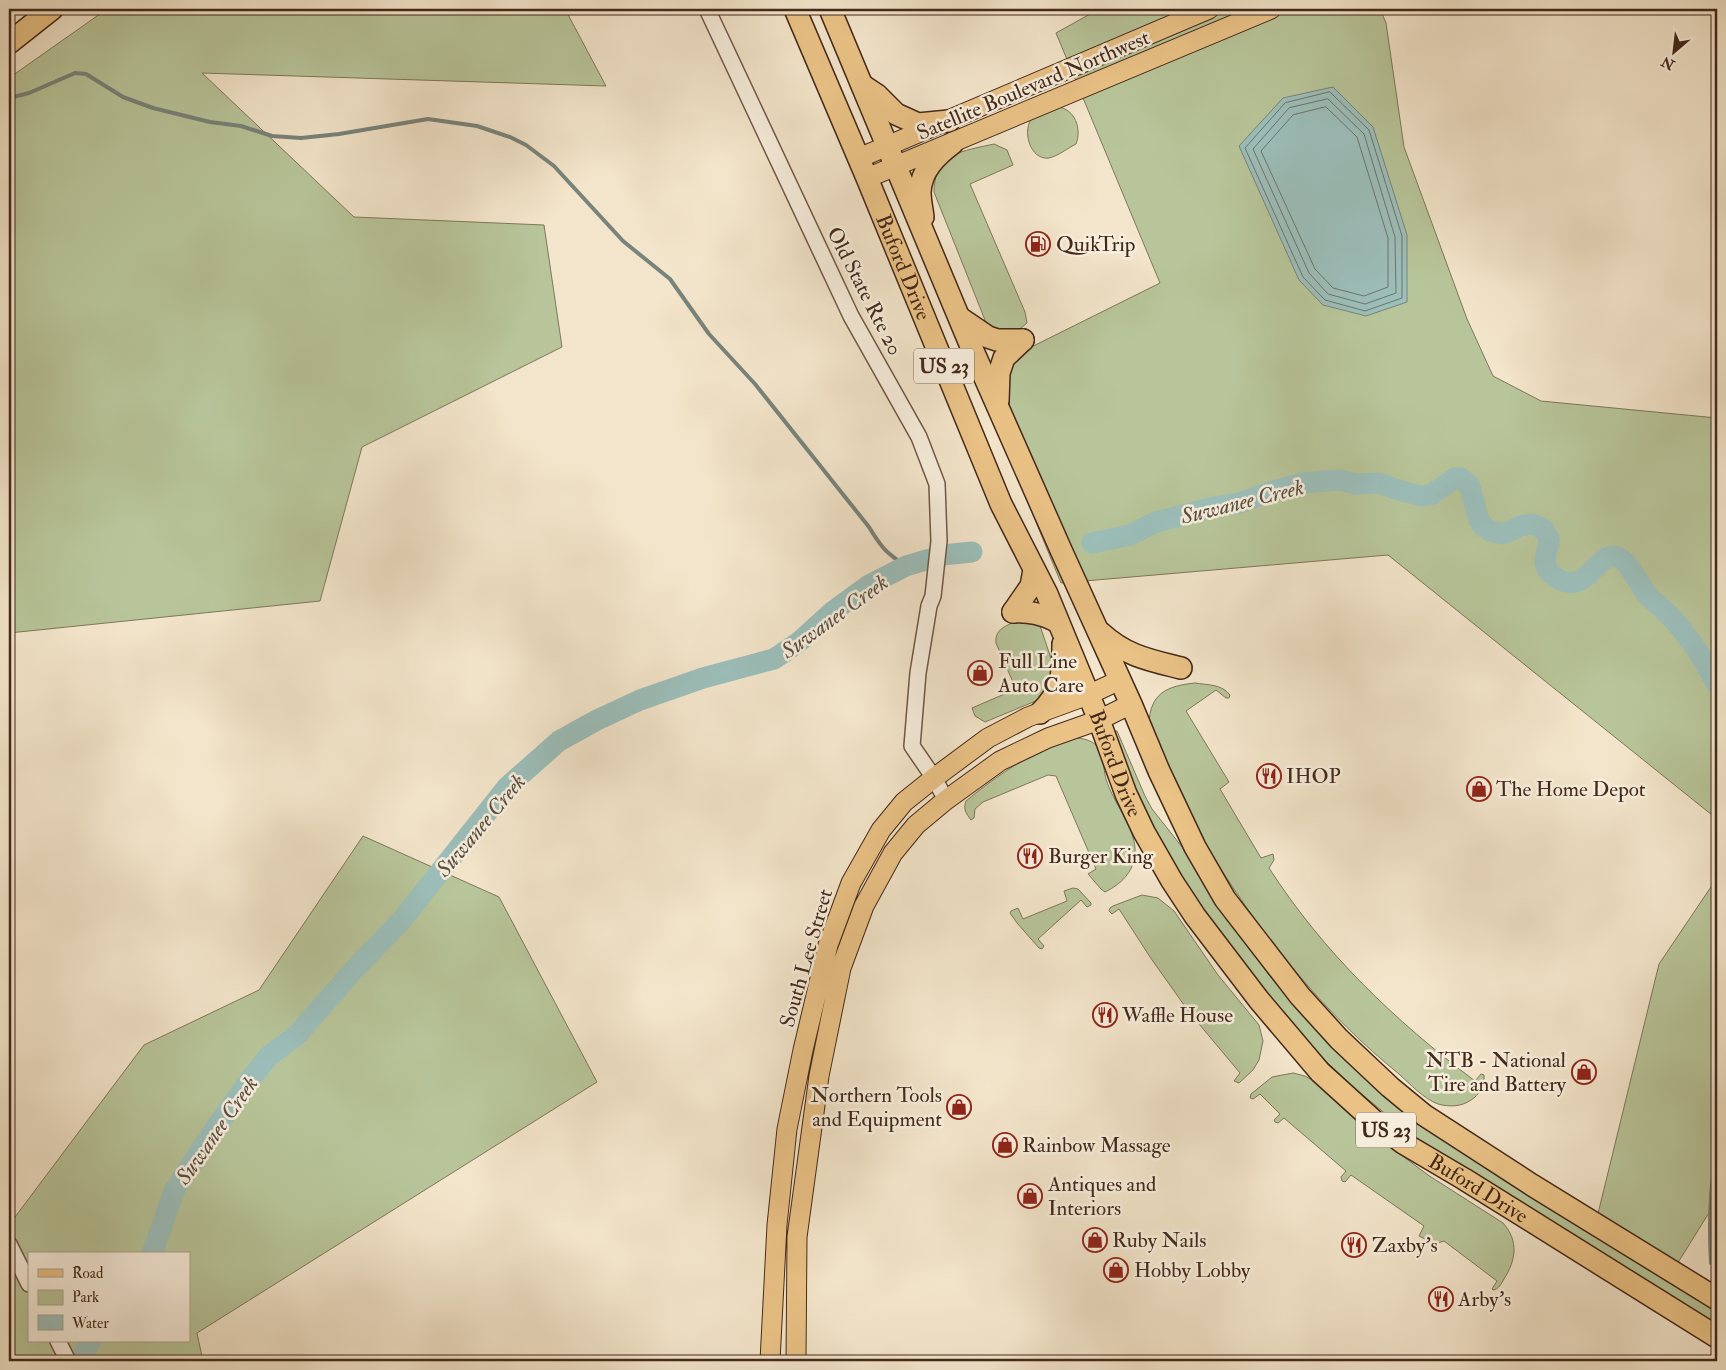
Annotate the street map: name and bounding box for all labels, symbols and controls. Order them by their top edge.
street label: Satellite Boulevard Northwest [913,24,1154,147]
north arrow [1648,28,1698,78]
text: N [1658,52,1679,74]
street label: Buford Drive [869,210,937,324]
street label: Old State Rte 20 [821,223,908,360]
fuel station icon: QuikTrip [1025,231,1051,257]
place label: QuikTrip [1056,231,1135,258]
road number: US 23 [914,348,974,384]
water label: Suwanee Creek [1177,473,1307,531]
water label: Suwanee Creek [775,569,894,666]
place label: Full Line Auto Care [997,648,1084,699]
shop icon: Full Line Auto Care [967,660,993,686]
street label: Buford Drive [1082,706,1148,822]
restaurant icon: IHOP [1256,763,1282,789]
place label: IHOP [1286,763,1341,790]
water label: Suwanee Creek [429,768,532,884]
shop icon: The Home Depot [1466,776,1492,802]
place label: The Home Depot [1496,776,1646,803]
restaurant icon: Burger King [1017,843,1043,869]
place label: Burger King [1048,843,1154,870]
street label: South Lee Street [774,886,839,1030]
restaurant icon: Waffle House [1092,1002,1118,1028]
place label: Waffle House [1121,1002,1233,1029]
place label: NTB - National Tire and Battery [1426,1047,1567,1098]
shop icon: NTB - National Tire and Battery [1571,1059,1597,1085]
water label: Suwanee Creek [169,1071,264,1191]
place label: Northern Tools and Equipment [811,1082,942,1133]
shop icon: Northern Tools and Equipment [946,1094,972,1120]
road number: US 23 [1356,1112,1416,1148]
shop icon: Rainbow Massage [992,1132,1018,1158]
place label: Rainbow Massage [1022,1132,1171,1159]
street label: Buford Drive [1423,1148,1533,1230]
place label: Antiques and Interiors [1047,1171,1157,1222]
shop icon: Antiques and Interiors [1017,1183,1043,1209]
shop icon: Ruby Nails [1082,1227,1108,1253]
place label: Ruby Nails [1112,1227,1207,1254]
restaurant icon: Zaxby's [1341,1232,1367,1258]
place label: Zaxby's [1372,1232,1438,1259]
legend [28,1252,190,1342]
shop icon: Hobby Lobby [1103,1257,1129,1283]
place label: Hobby Lobby [1134,1257,1251,1284]
text: Road [72,1264,104,1283]
restaurant icon: Arby's [1428,1286,1454,1312]
place label: Arby's [1457,1286,1511,1313]
text: Park [72,1288,99,1307]
text: Water [71,1314,109,1333]

